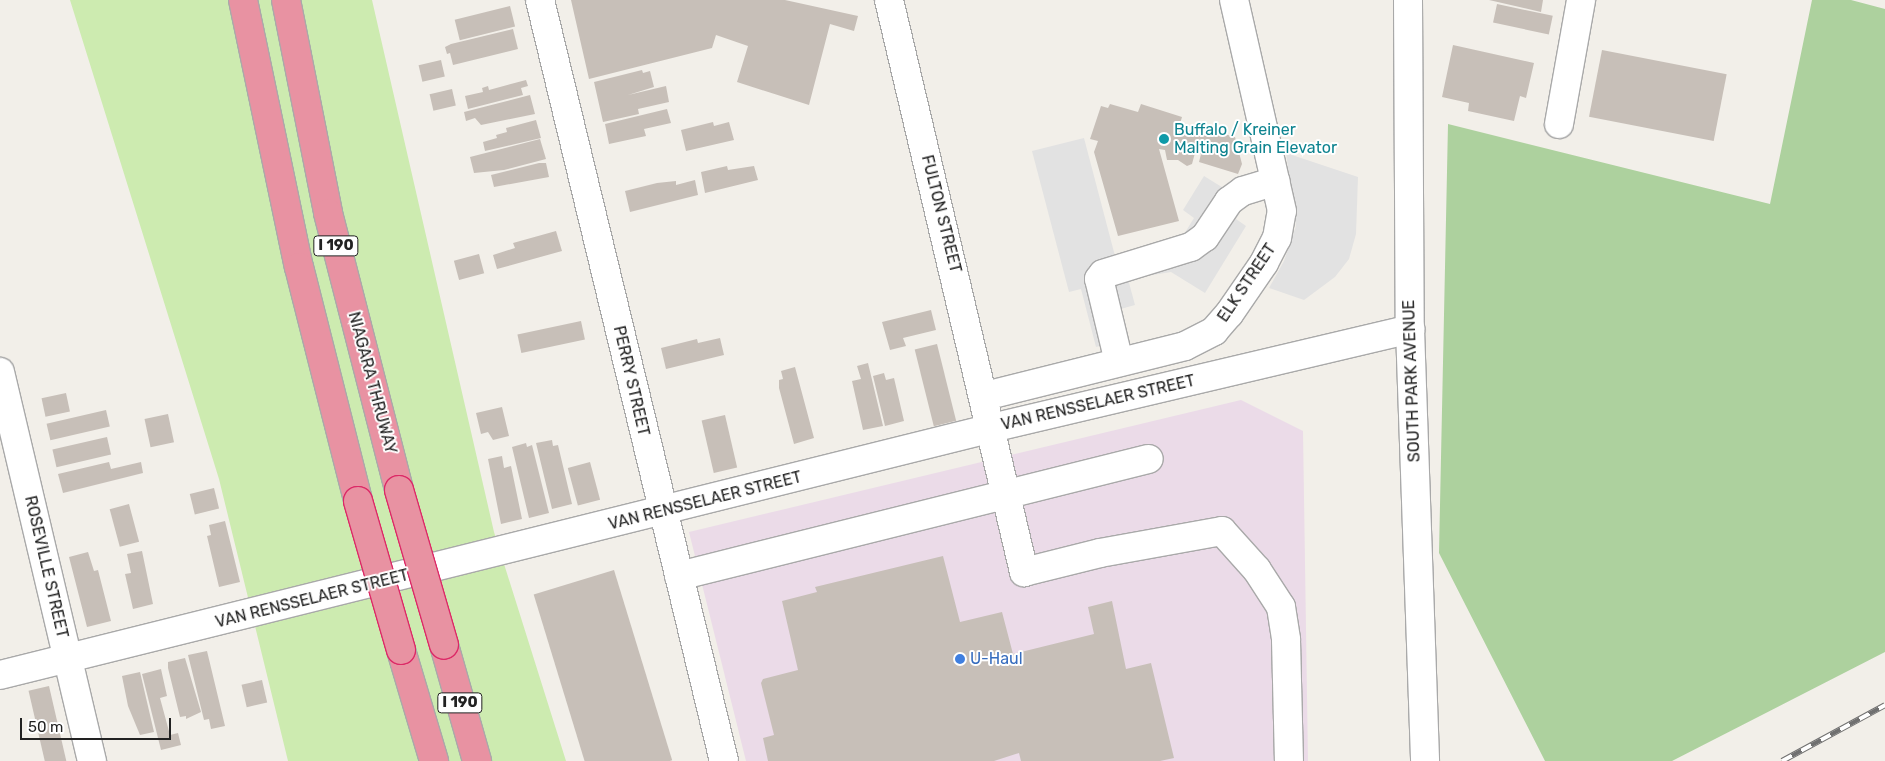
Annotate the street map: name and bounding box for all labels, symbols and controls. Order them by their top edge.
place label: Buffalo / Kreiner Malting Grain Elevator [1174,120,1337,158]
marker: Buffalo / Kreiner Malting Grain Elevator [1158,133,1170,145]
street label: FULTON STREET [917,153,965,275]
road number: I 190 [312,234,360,258]
street label: ELK STREET [1214,240,1280,326]
street label: SOUTH PARK AVENUE [1400,299,1424,463]
street label: NIAGARA THRUWAY [344,309,400,457]
street label: PERRY STREET [609,324,653,438]
street label: VAN RENSSELAER STREET [999,371,1197,435]
street label: VAN RENSSELAER STREET [606,468,804,534]
street label: ROSEVILLE STREET [20,494,72,640]
street label: VAN RENSSELAER STREET [213,566,411,632]
place label: U-Haul [970,649,1023,669]
marker: U-Haul [954,653,966,665]
road number: I 190 [436,690,484,716]
scale bar [22,708,174,740]
text: 50 m [28,718,63,736]

